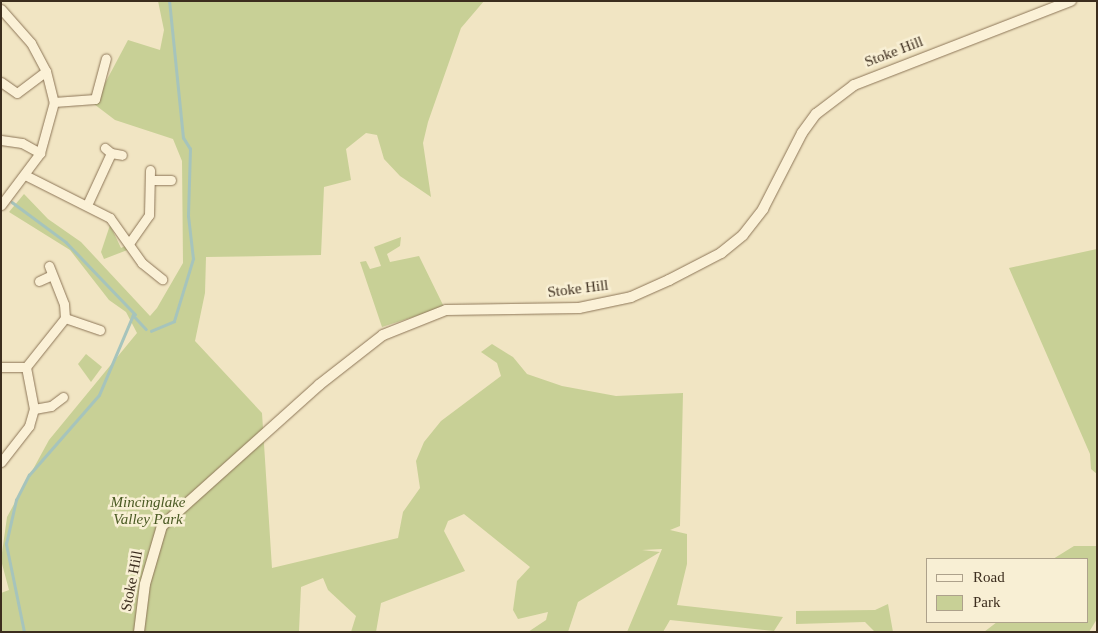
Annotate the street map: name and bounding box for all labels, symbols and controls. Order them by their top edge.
street label: Stoke Hill [862,33,926,71]
street label: Stoke Hill [547,276,609,302]
park label: Mincinglake Valley Park [111,493,185,528]
street label: Stoke Hill [117,549,147,613]
legend [926,558,1088,623]
text: Road [973,569,1005,585]
text: Park [973,594,1001,610]

